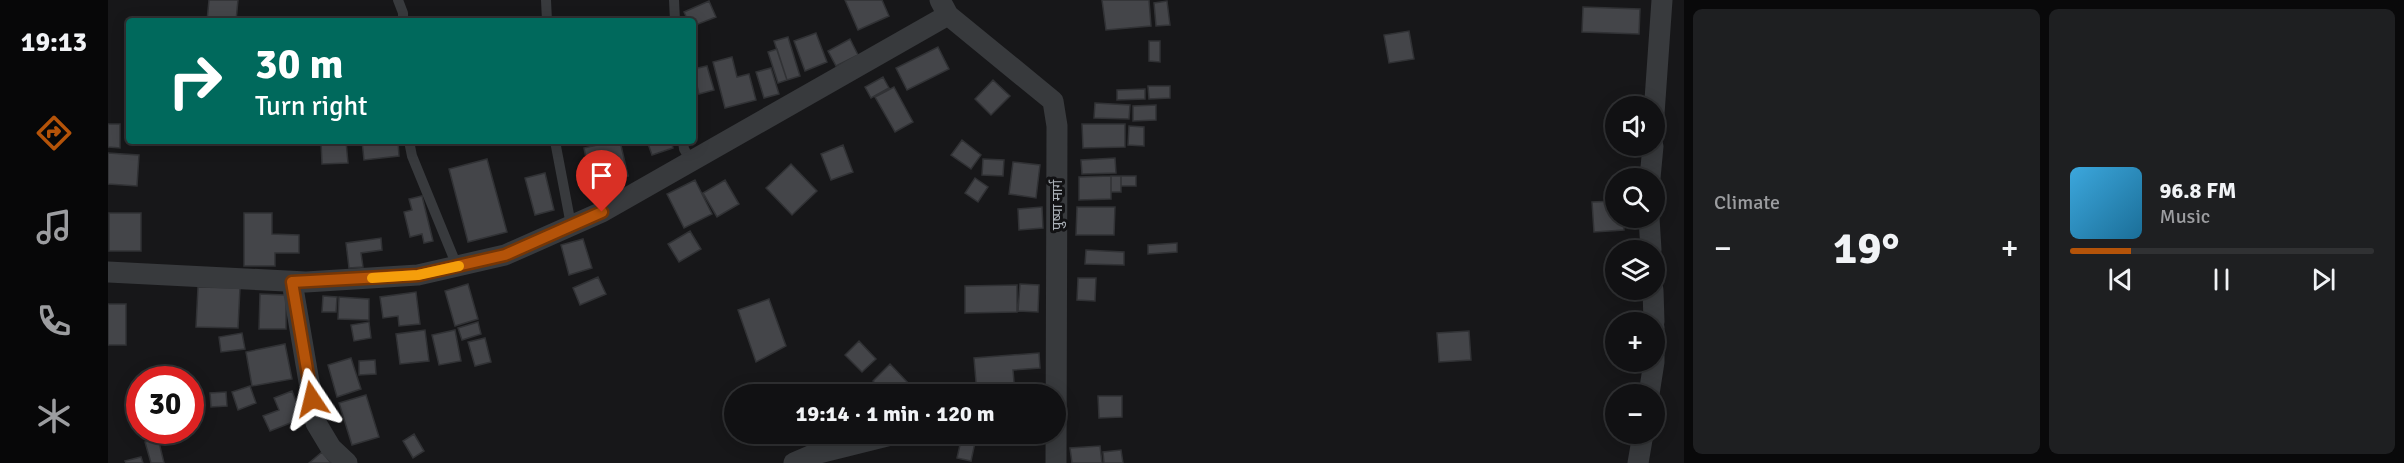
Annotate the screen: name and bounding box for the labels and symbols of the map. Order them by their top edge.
pin [576,150,627,212]
street label: पुष्पा मार्ग [1048,179,1067,230]
speed limit sign: 30 [126,366,204,444]
position arrow [280,367,344,431]

